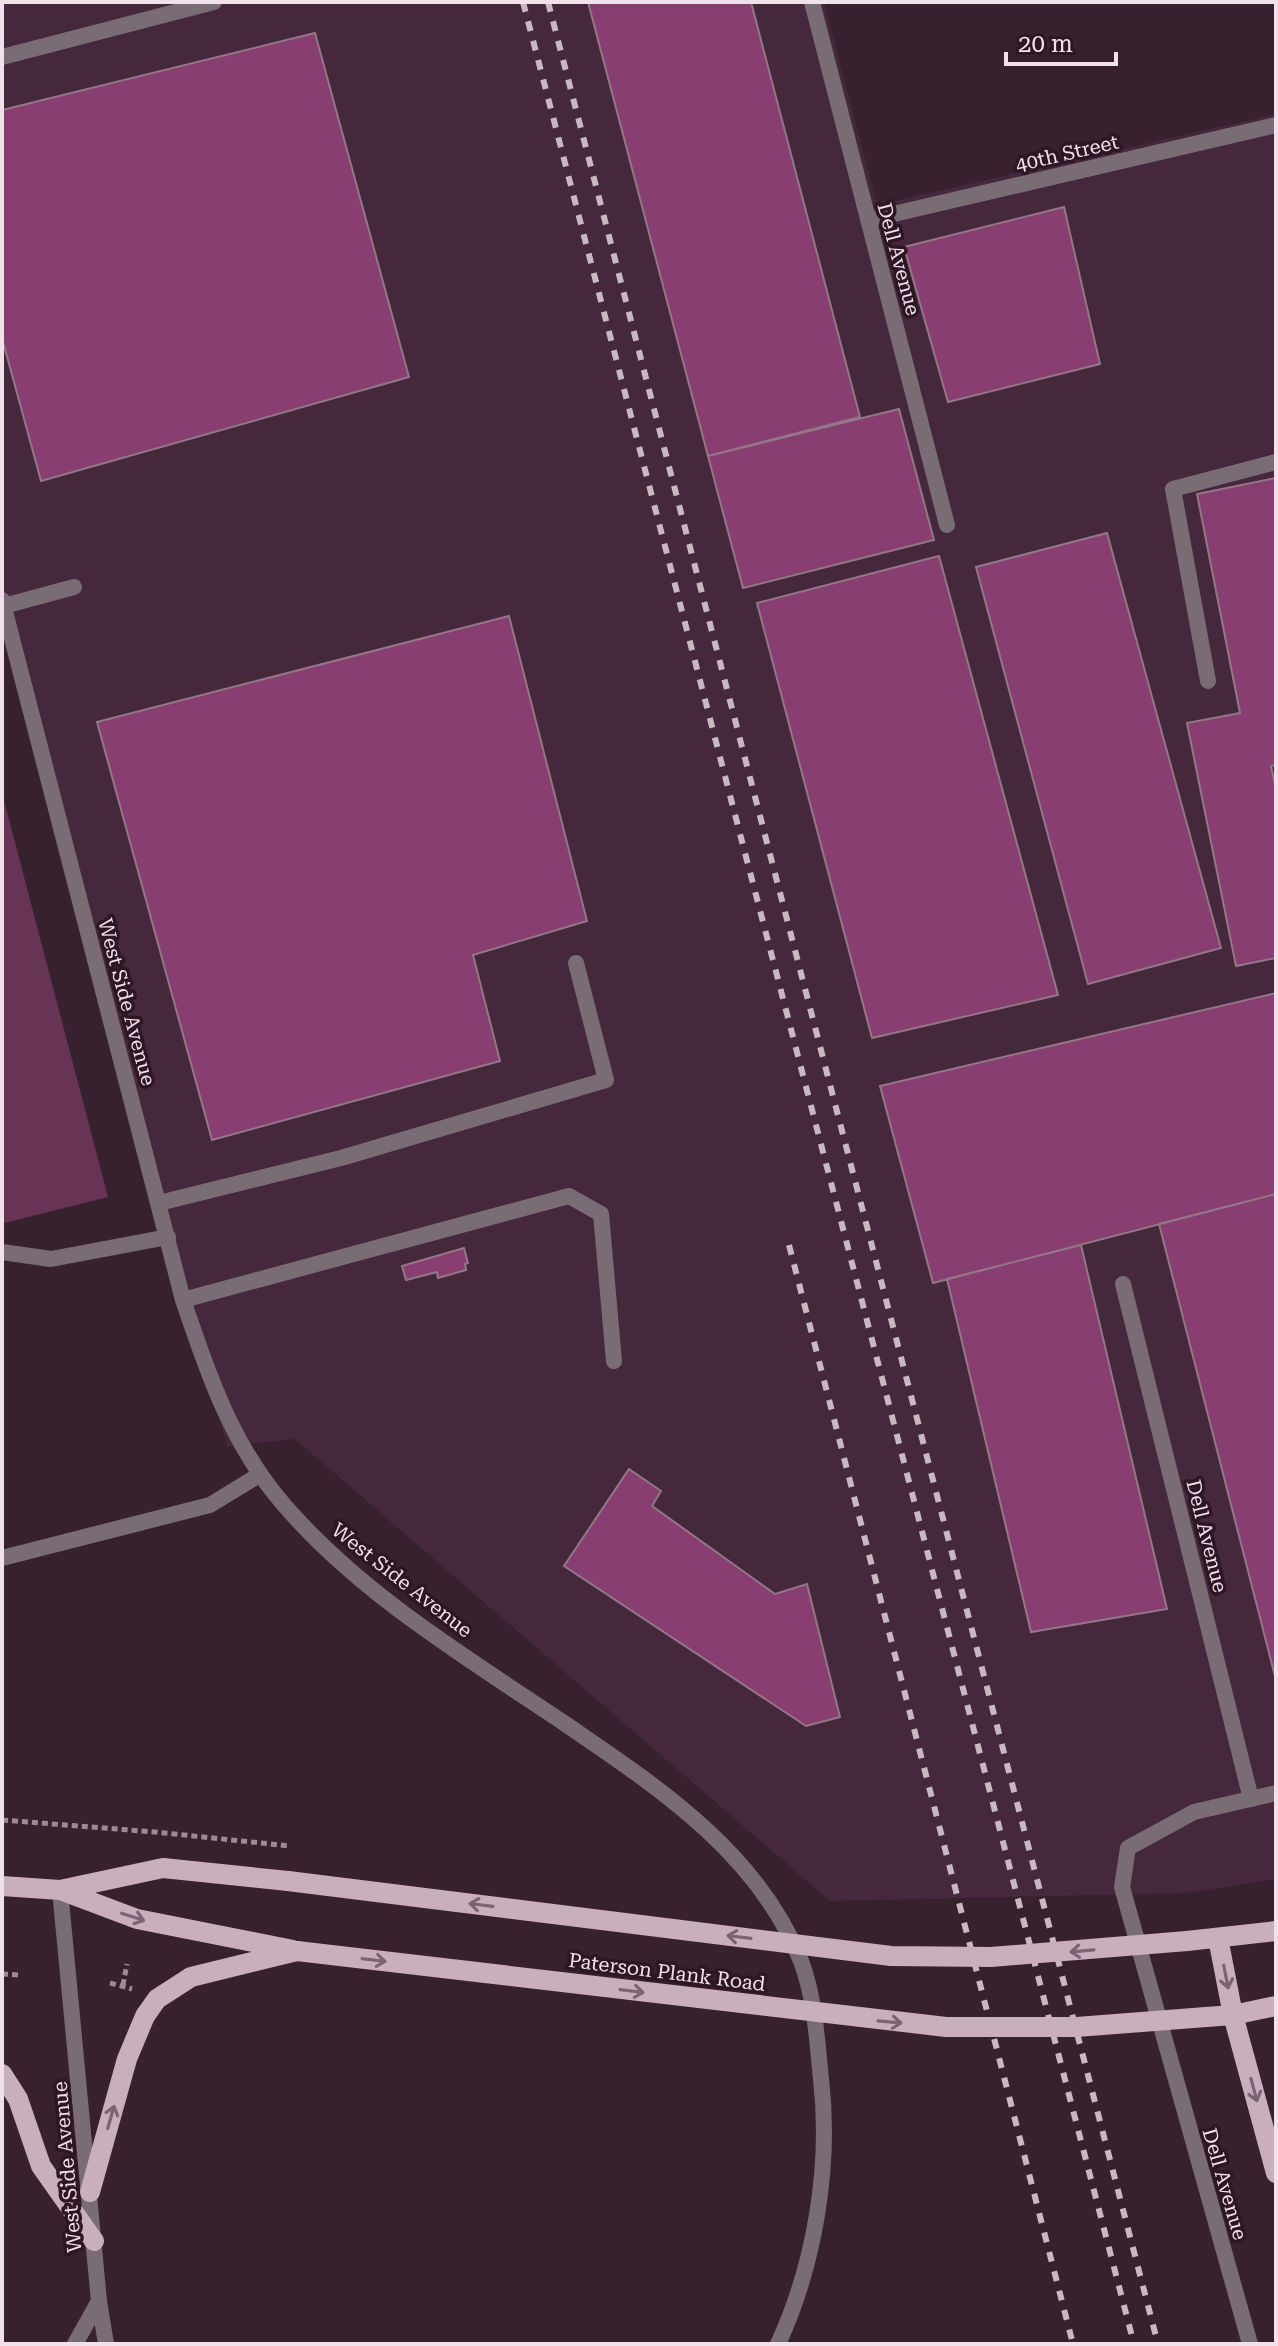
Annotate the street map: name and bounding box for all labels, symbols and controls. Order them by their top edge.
scale bar [1006,16,1116,66]
text: 20 m [1018,30,1073,58]
street label: 40th Street [1013,129,1121,177]
street label: Dell Avenue [872,200,926,318]
street label: West Side Avenue [93,916,161,1088]
street label: Dell Avenue [1181,1477,1233,1595]
street label: West Side Avenue [327,1518,477,1642]
one-way arrow [469,1897,494,1912]
one-way arrow [120,1910,145,1925]
one-way arrow [727,1929,752,1944]
one-way arrow [1069,1944,1096,1959]
street label: Paterson Plank Road [567,1948,767,1996]
one-way arrow [360,1953,387,1968]
one-way arrow [1219,1963,1234,1989]
one-way arrow [618,1984,645,1999]
one-way arrow [876,2015,903,2030]
one-way arrow [1247,2077,1262,2103]
street label: West Side Avenue [48,2080,86,2254]
one-way arrow [104,2105,119,2131]
street label: Dell Avenue [1198,2125,1252,2243]

